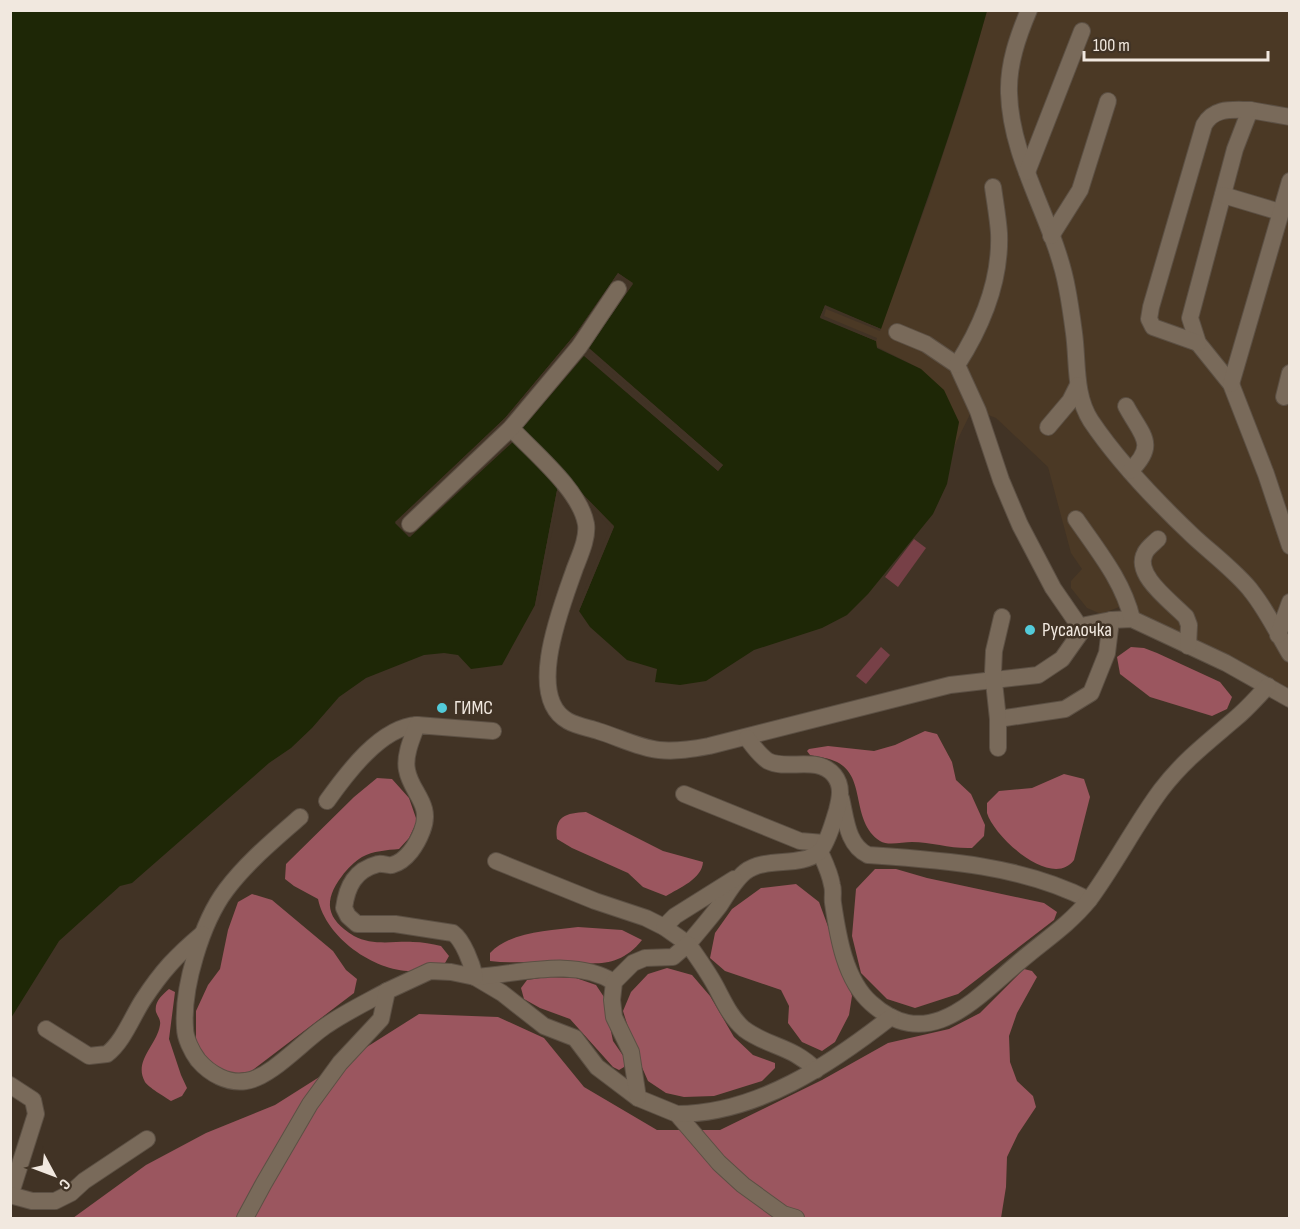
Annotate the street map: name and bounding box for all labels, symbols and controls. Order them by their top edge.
scale bar [1084,24,1268,62]
text: 100 m [1093,35,1130,56]
place label: Русалочка [1042,618,1112,642]
marker: Русалочка [1023,623,1037,637]
place label: ГИМС [454,696,493,720]
marker: ГИМС [435,701,449,715]
north arrow [24,1145,84,1205]
text: С [54,1175,74,1193]

